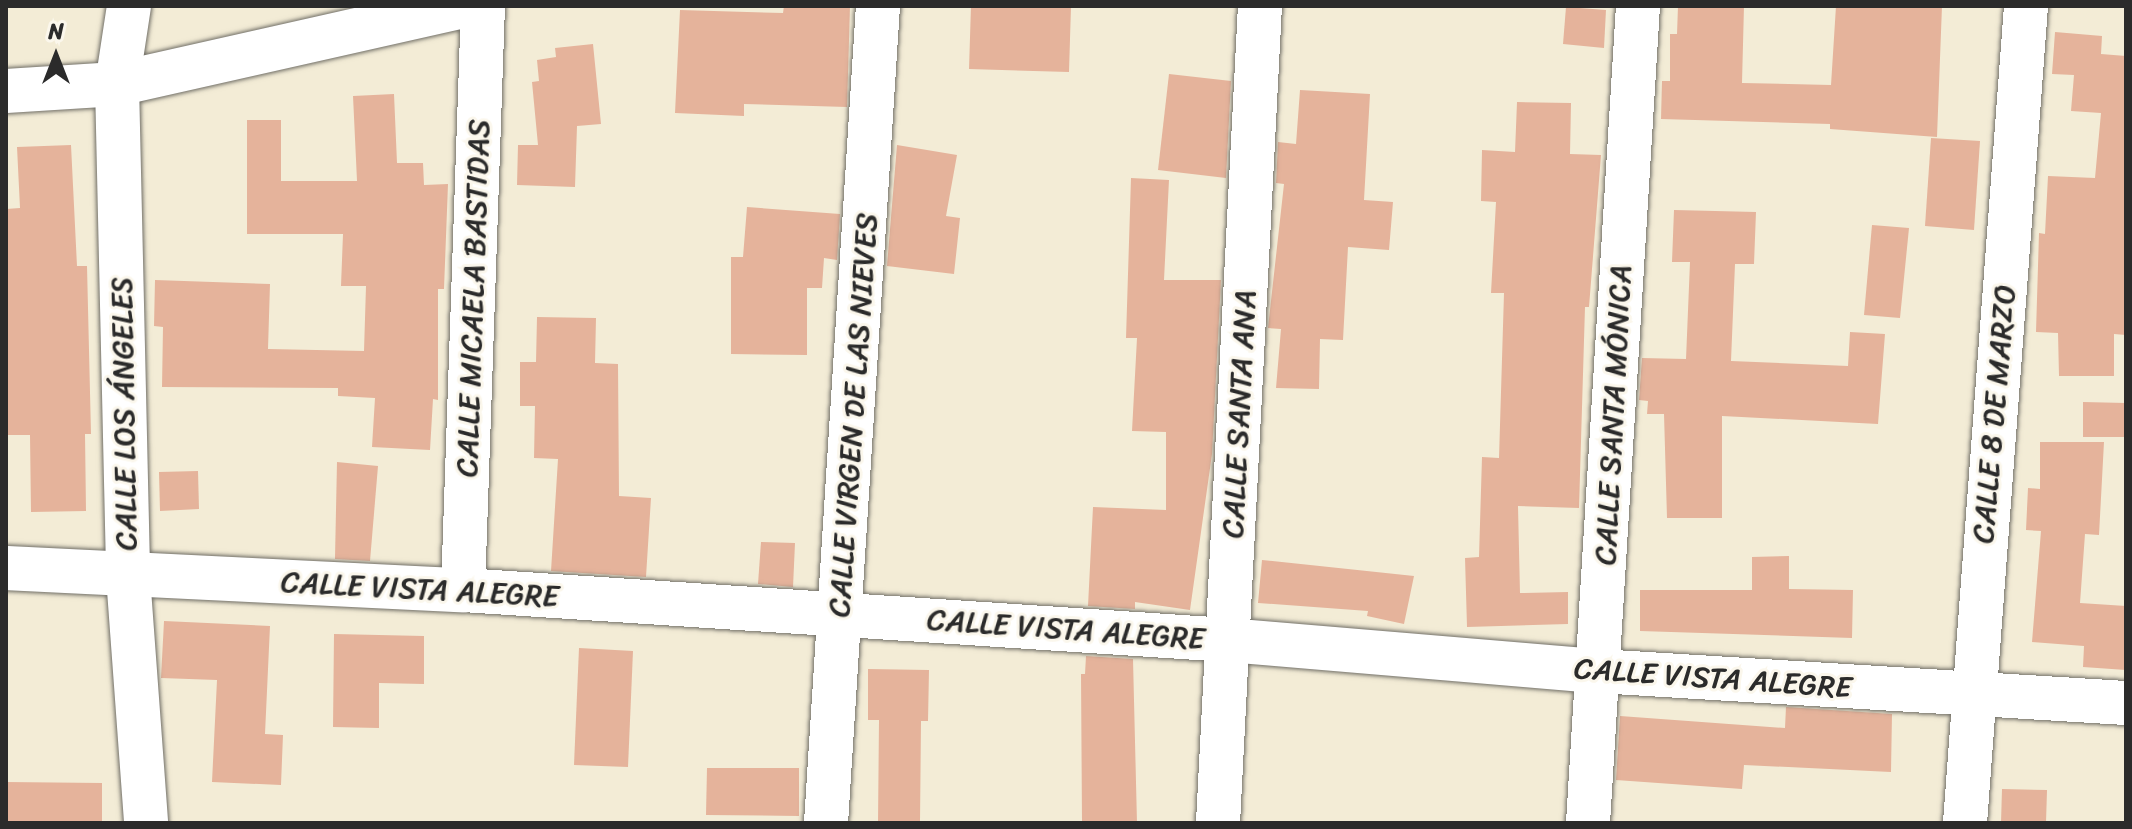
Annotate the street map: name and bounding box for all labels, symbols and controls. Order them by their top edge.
text: N [48,12,64,51]
north arrow [16,16,96,96]
street label: CALLE MICAELA BASTIDAS [449,117,497,479]
street label: CALLE VIRGEN DE LAS NIEVES [821,212,885,618]
street label: CALLE SANTA MÓNICA [1587,263,1639,567]
street label: CALLE LOS ÁNGELES [104,276,144,552]
street label: CALLE 8 DE MARZO [1965,284,2023,544]
street label: CALLE SANTA ANA [1215,289,1263,539]
street label: CALLE VISTA ALEGRE [279,564,561,614]
street label: CALLE VISTA ALEGRE [925,601,1207,657]
street label: CALLE VISTA ALEGRE [1572,650,1854,706]

